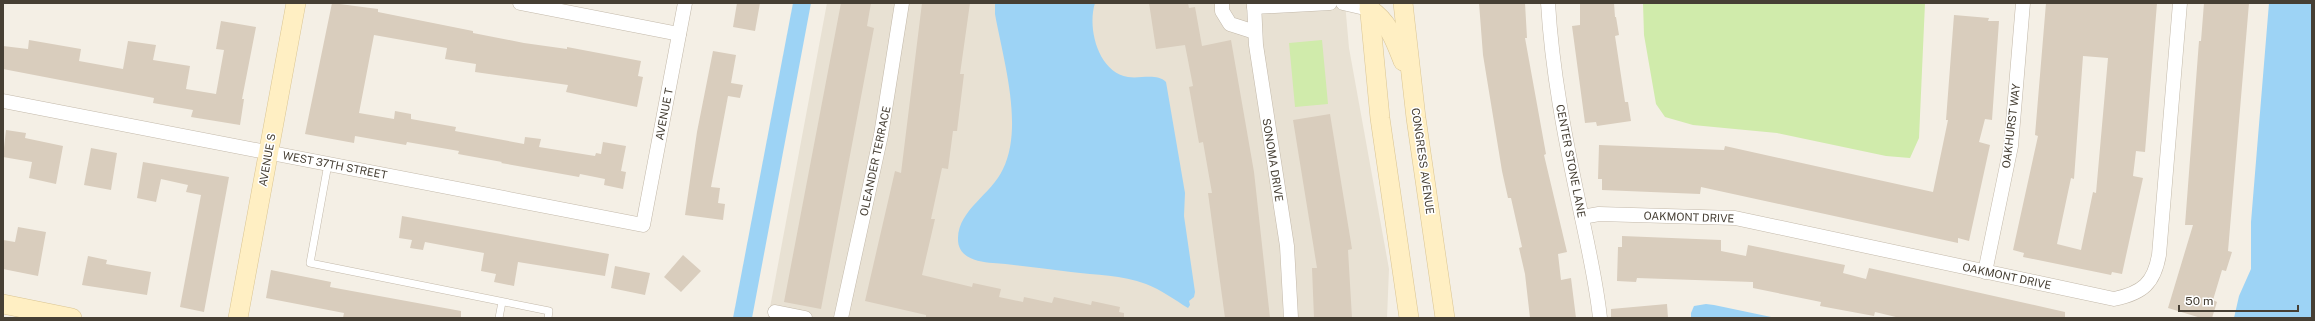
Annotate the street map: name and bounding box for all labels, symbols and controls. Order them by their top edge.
street label: OAKHURST WAY [2000,83,2022,169]
street label: AVENUE T [653,86,675,141]
street label: CENTER STONE LANE [1554,103,1588,219]
street label: OLEANDER TERRACE [857,105,893,217]
street label: CONGRESS AVENUE [1410,107,1436,215]
street label: SONOMA DRIVE [1260,117,1286,203]
street label: AVENUE S [256,133,278,187]
street label: WEST 37TH STREET [282,149,389,181]
street label: OAKMONT DRIVE [1643,209,1735,225]
street label: OAKMONT DRIVE [1961,261,2053,291]
scale bar [2179,287,2298,313]
text: 50 m [2185,294,2213,308]

